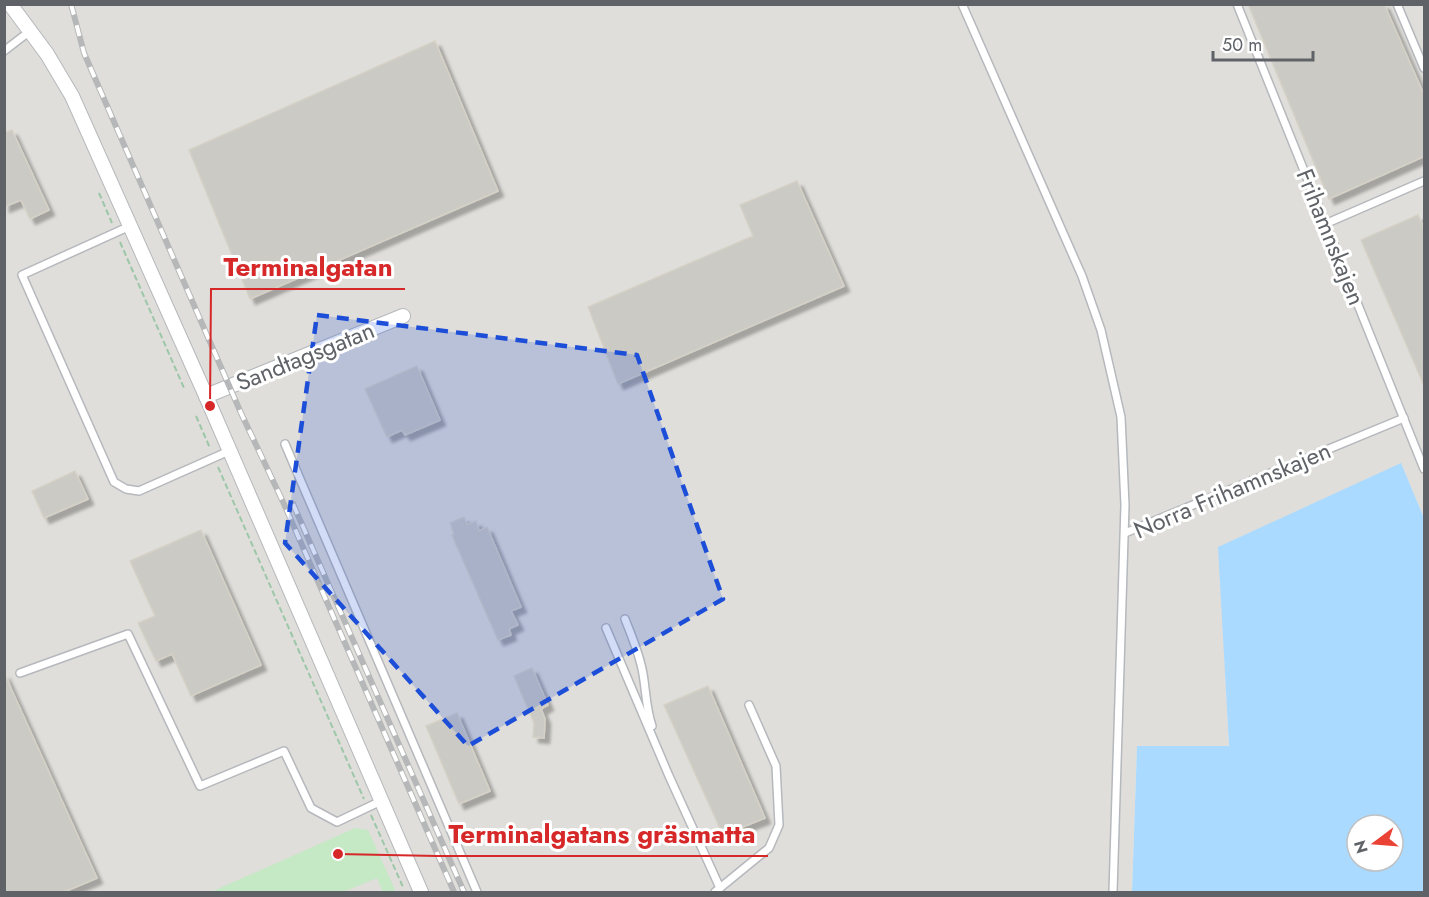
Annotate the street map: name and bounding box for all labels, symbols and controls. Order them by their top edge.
scale bar [1213,24,1314,62]
text: 50 m [1222,32,1262,58]
street label: Frihamnskajen [1288,164,1374,310]
callout: Terminalgatan [211,245,405,289]
text: Terminalgatan [223,248,393,286]
street label: Sandtagsgatan [230,312,380,400]
street label: Norra Frihamnskajen [1128,433,1336,547]
callout: Terminalgatans gräsmatta [437,812,768,856]
north arrow [1345,813,1405,873]
text: Terminalgatans gräsmatta [448,815,756,853]
text: N [1348,838,1374,856]

